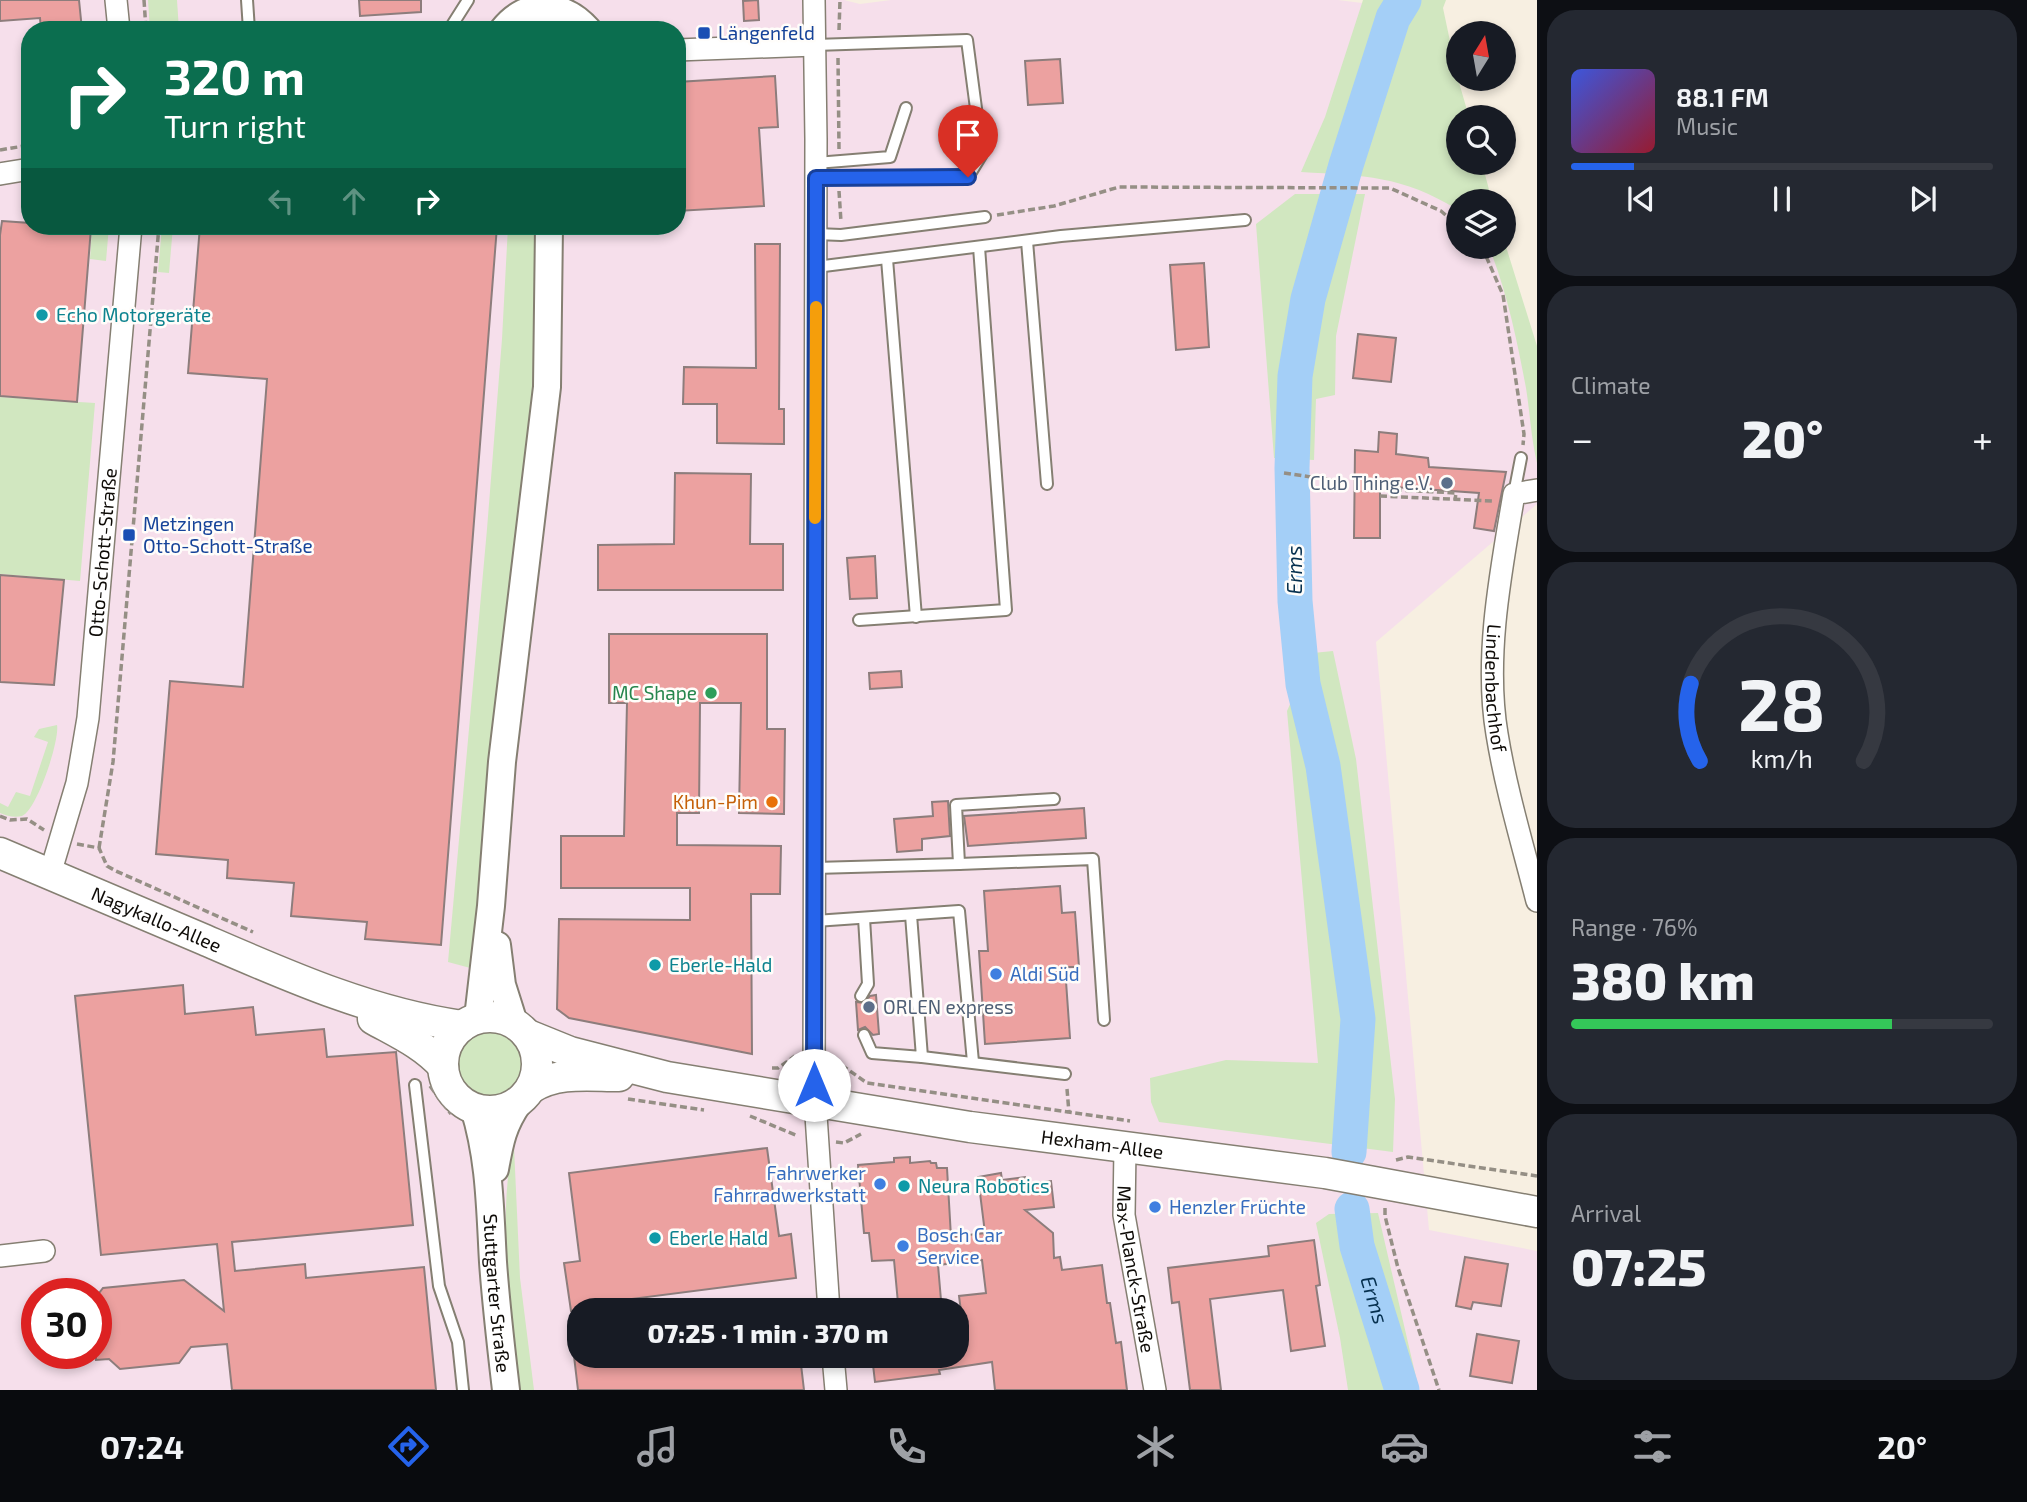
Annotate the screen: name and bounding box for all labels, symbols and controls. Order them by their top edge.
place label: Längenfeld [718,21,815,44]
north arrow [1446,21,1516,91]
map controls [1446,21,1516,259]
marker: Längenfeld [696,25,712,41]
text: 320 m [164,46,305,105]
icon: right [49,49,140,140]
text: 88.1 FM [1676,81,1769,112]
pin [938,105,998,177]
button: search [1446,105,1516,175]
text: Turn right [164,106,306,144]
text: Music [1676,112,1738,140]
icon: arrive [949,116,987,154]
icon: previous [1622,180,1660,218]
icon: pause [1763,180,1801,218]
icon: next [1904,180,1942,218]
icon: left [262,182,300,220]
icon: ahead [335,182,373,220]
icon: right [408,182,446,220]
button: layers [1446,189,1516,259]
place label: Echo Motorgeräte [56,303,211,326]
marker: Echo Motorgeräte [34,307,50,323]
text: Climate [1571,371,1651,399]
text: 20° [1742,406,1823,468]
text: − [1571,415,1593,461]
text: + [1972,415,1993,461]
street label: Otto-Schott-Straße [83,467,121,638]
place label: Club Thing e.V. [1310,471,1433,494]
marker: Club Thing e.V. [1439,475,1455,491]
place label: Metzingen Otto-Schott-Straße [143,512,313,557]
marker: Metzingen Otto-Schott-Straße [121,527,137,543]
water label: Erms [1281,545,1306,595]
street label: Lindenbachhof [1481,623,1512,755]
text: 28 [1738,658,1826,746]
place label: MC Shape [612,681,697,704]
marker: MC Shape [703,685,719,701]
text: km/h [1751,743,1813,773]
place label: Khun-Pim [673,790,758,813]
marker: Khun-Pim [764,794,780,810]
street label: Nagykallo-Allee [88,881,225,957]
text: Range · 76% [1571,913,1697,941]
text: 380 km [1571,948,1755,1010]
place label: Eberle-Hald [669,953,772,976]
marker: Eberle-Hald [647,957,663,973]
place label: Aldi Süd [1010,962,1080,985]
marker: Aldi Süd [988,966,1004,982]
place label: ORLEN express [883,995,1014,1018]
marker: ORLEN express [861,999,877,1015]
position arrow [777,1048,851,1122]
street label: Hexham-Allee [1040,1124,1165,1163]
place label: Fahrwerker Fahrradwerkstatt [713,1161,866,1206]
place label: Neura Robotics [918,1174,1050,1197]
marker: Fahrwerker Fahrradwerkstatt [872,1176,888,1192]
marker: Neura Robotics [896,1178,912,1194]
street label: Max-Planck-Straße [1113,1185,1160,1354]
place label: Henzler Früchte [1169,1195,1306,1218]
marker: Henzler Früchte [1147,1199,1163,1215]
text: Arrival [1571,1199,1641,1227]
street label: Stuttgarter Straße [480,1213,516,1374]
place label: Bosch Car Service [917,1223,1003,1268]
place label: Eberle Hald [669,1226,768,1249]
marker: Eberle Hald [647,1230,663,1246]
text: 07:25 [1571,1234,1706,1296]
marker: Bosch Car Service [895,1238,911,1254]
water label: Erms [1356,1273,1395,1327]
speed limit sign: 30 [21,1278,112,1369]
text: 07:25 · 1 min · 370 m [647,1317,889,1348]
icon: directions [384,1422,433,1471]
icon: music [633,1422,682,1471]
icon: phone [882,1422,931,1471]
icon: climate [1131,1422,1180,1471]
icon: car [1380,1422,1429,1471]
icon: filters [1628,1422,1677,1471]
text: 07:24 [100,1427,184,1465]
text: 20° [1877,1427,1927,1465]

